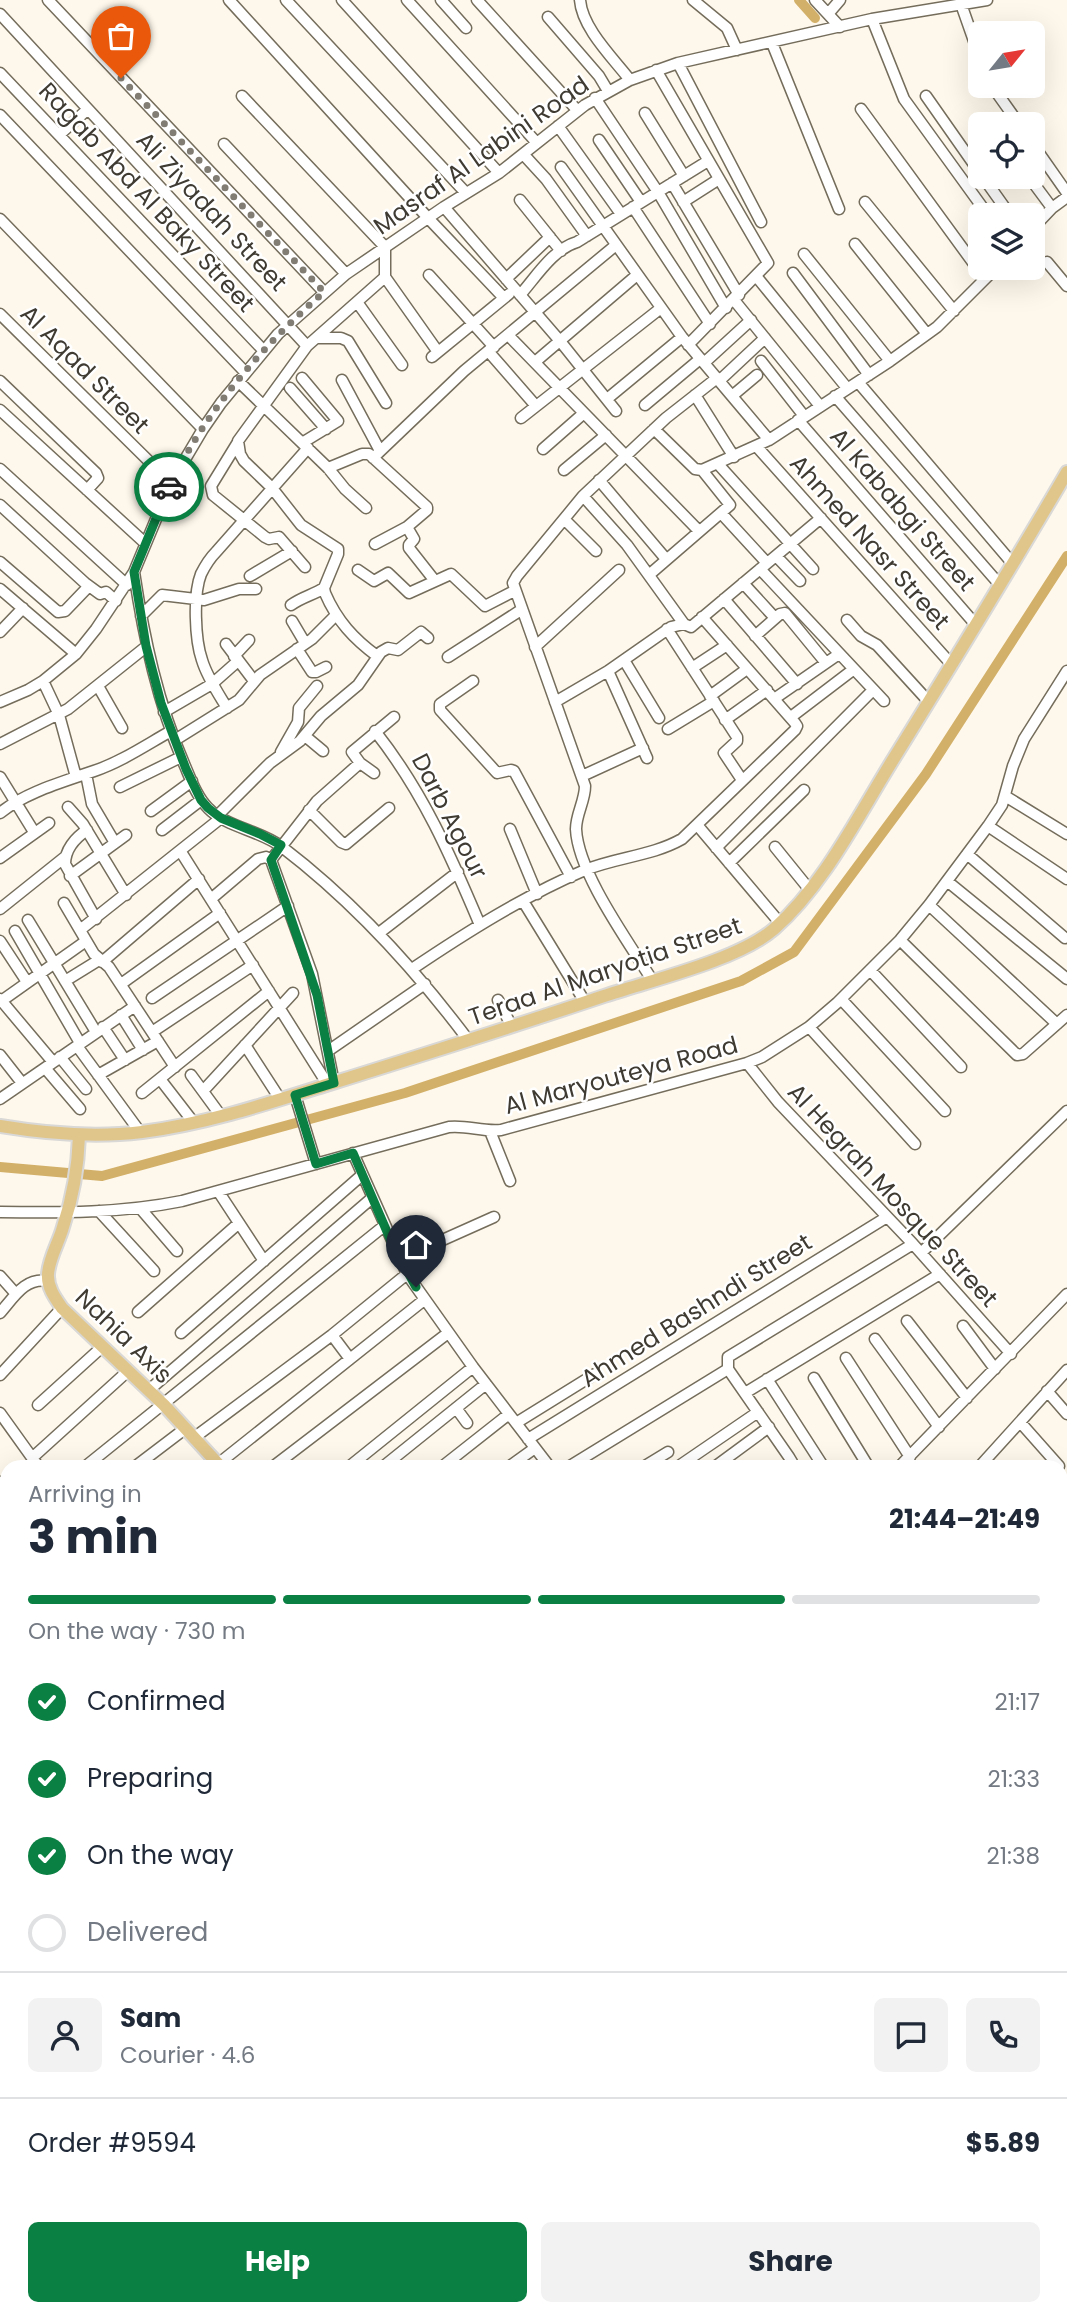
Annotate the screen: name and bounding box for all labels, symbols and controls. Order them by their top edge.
pin [91,6,151,78]
icon: bag [102,17,140,55]
north arrow [968,21,1045,98]
map controls [968,21,1045,280]
street label: Masraf Al Labini Road [367,68,595,242]
street label: Ragab Abd Al Baky Street [32,75,262,319]
button: locate [968,112,1045,189]
street label: Ali Ziyadah Street [129,124,295,298]
button: layers [968,203,1045,280]
street label: Al Aqad Street [13,297,157,441]
street label: Al Kababgi Street [823,420,983,598]
street label: Ahmed Nasr Street [782,447,958,637]
courier [134,452,204,522]
icon: car [150,468,188,506]
street label: Darb Agour [404,748,496,884]
street label: Teraa Al Maryotia Street [464,909,746,1033]
street label: Al Maryouteya Road [500,1028,742,1122]
street label: Al Hegrah Mosque Street [780,1076,1006,1314]
pin [386,1215,446,1287]
street label: Ahmed Bashndi Street [574,1225,818,1395]
icon: home [397,1226,435,1264]
street label: Nahia Axis [68,1281,180,1391]
text: Arriving in [28,1478,142,1510]
text: 21:44–21:49 [889,1501,1040,1537]
text: 3 min [28,1505,159,1569]
text: On the way · 730 m [28,1615,245,1647]
icon: check [28,1683,66,1721]
text: Confirmed [87,1683,225,1719]
text: 21:17 [995,1686,1040,1718]
icon: check [28,1760,66,1798]
text: Preparing [87,1760,213,1796]
text: 21:33 [987,1763,1040,1795]
icon: check [28,1837,66,1875]
text: On the way [87,1837,234,1873]
text: 21:38 [986,1840,1040,1872]
text: Delivered [87,1914,208,1950]
button: person [28,1998,102,2072]
button: chat [874,1998,948,2072]
button: phone [966,1998,1040,2072]
text: Sam [120,2000,181,2036]
text: Courier · 4.6 [120,2039,255,2071]
text: Order #9594 [28,2125,196,2161]
text: $5.89 [966,2125,1040,2161]
button: Help [28,2222,527,2302]
button: Share [541,2222,1040,2302]

